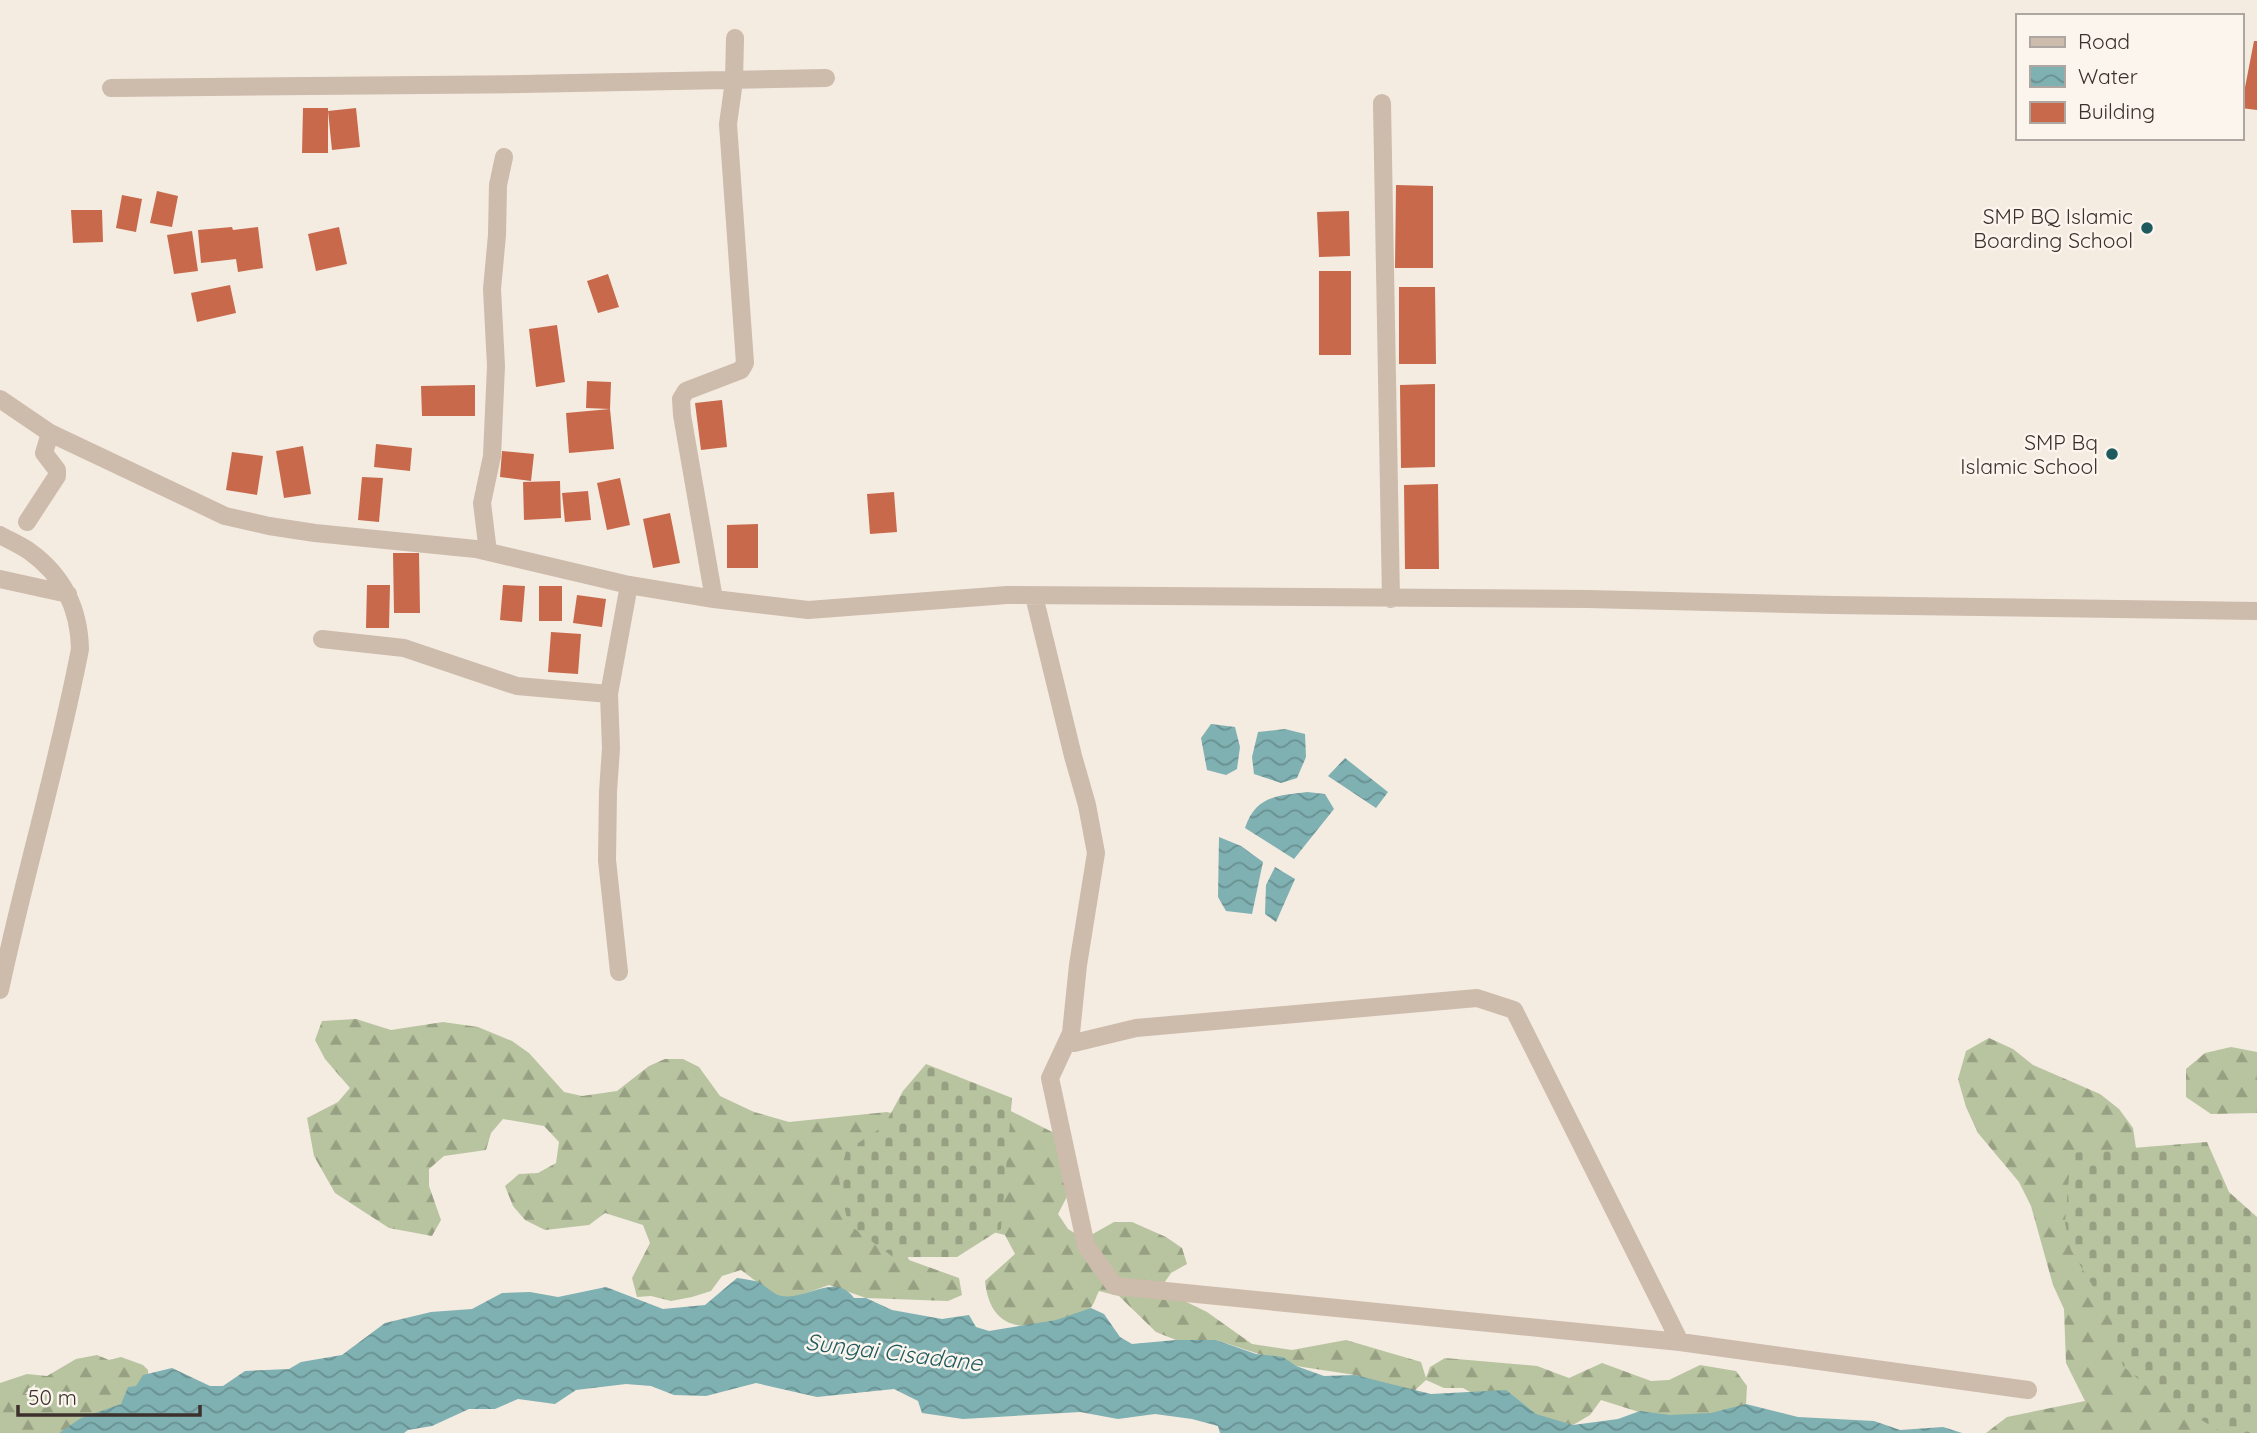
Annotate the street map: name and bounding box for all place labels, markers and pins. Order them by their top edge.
place label: SMP BQ Islamic Boarding School [1973,203,2133,253]
marker: SMP BQ Islamic Boarding School [2139,220,2155,236]
place label: SMP Bq Islamic School [1960,429,2098,479]
marker: SMP Bq Islamic School [2104,446,2120,462]

